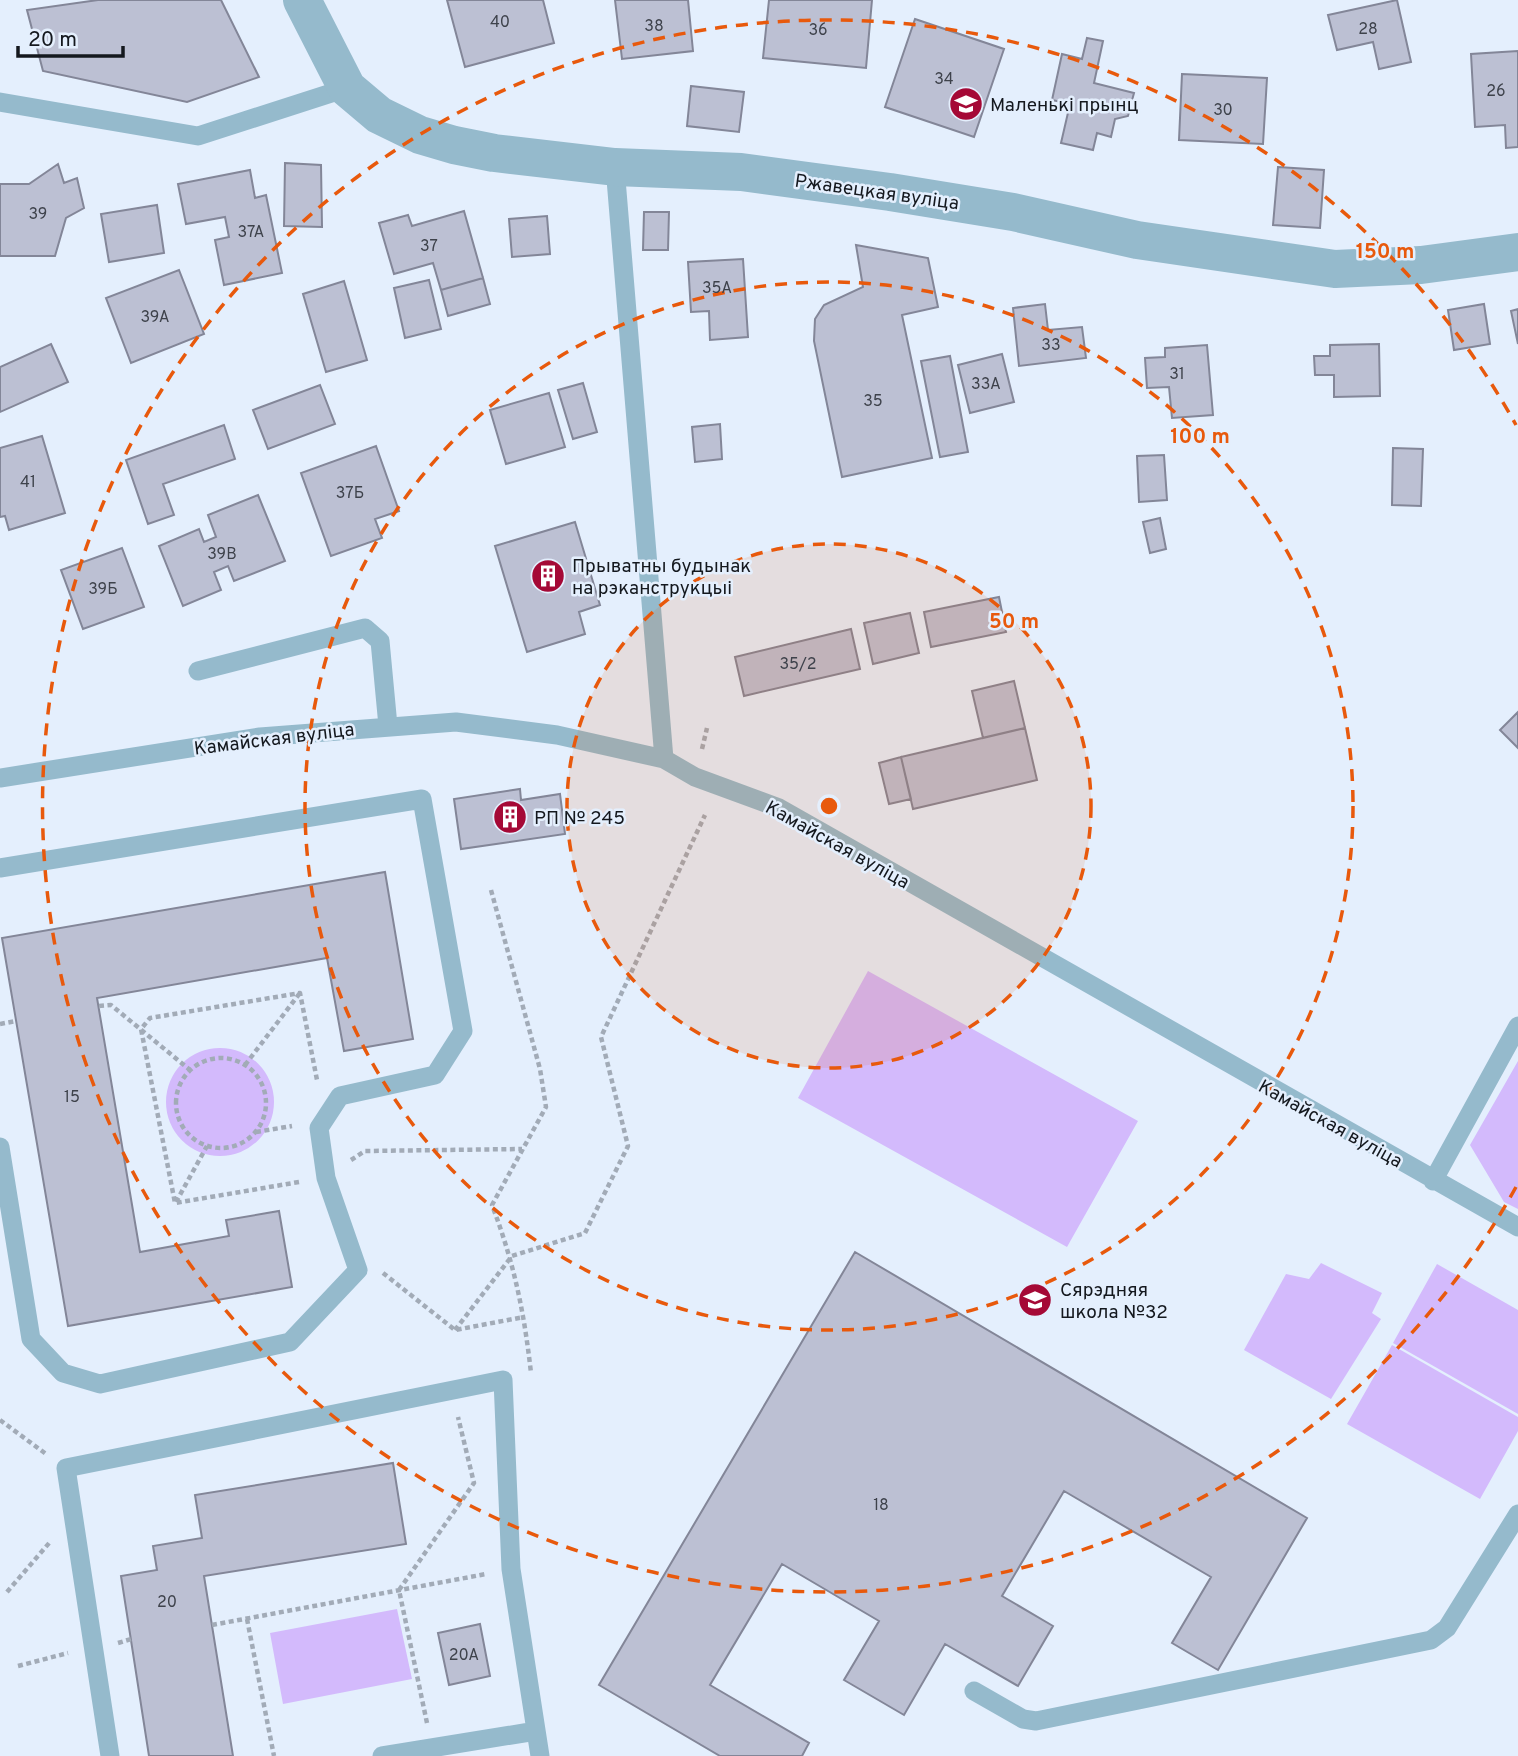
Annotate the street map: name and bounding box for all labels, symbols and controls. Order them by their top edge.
house number: 40 [490,13,510,33]
scale bar [18,14,122,58]
house number: 38 [644,17,664,37]
house number: 28 [1358,20,1378,40]
house number: 36 [808,21,828,41]
text: 20 m [28,27,77,54]
house number: 34 [934,70,954,90]
house number: 26 [1486,82,1506,102]
school or university icon: Маленькі прынц [947,85,985,123]
place label: Маленькі прынц [990,94,1139,118]
house number: 30 [1213,101,1233,121]
street label: Ржавецкая вуліца [793,170,960,216]
house number: 39 [29,205,47,225]
house number: 37А [238,223,265,243]
house number: 37 [420,237,438,257]
text: 150 m [1356,239,1414,266]
house number: 35А [702,279,732,299]
house number: 39А [140,308,170,328]
house number: 33 [1041,336,1061,356]
house number: 31 [1169,365,1185,385]
house number: 33А [971,375,1001,395]
house number: 35 [863,392,883,412]
text: 100 m [1170,424,1230,451]
house number: 41 [20,473,36,493]
house number: 37Б [336,484,364,504]
house number: 39В [207,545,237,565]
place label: Прыватны будынак на рэканструкцыі [572,555,751,601]
building icon: Прыватны будынак на рэканструкцыі [529,557,567,595]
house number: 39Б [88,580,118,600]
text: 50 m [989,609,1039,636]
house number: 35/2 [779,655,817,675]
street label: Камайская вуліца [193,718,356,762]
centre of rings [817,794,841,818]
street label: Камайская вуліца [761,796,913,895]
building icon: РП № 245 [491,798,529,836]
place label: РП № 245 [534,807,625,831]
street label: Камайская вуліца [1254,1075,1406,1174]
house number: 15 [64,1088,80,1108]
place label: Сярэдняя школа №32 [1060,1279,1168,1325]
school or university icon: Сярэдняя школа №32 [1016,1281,1054,1319]
house number: 18 [873,1496,889,1516]
house number: 20 [157,1593,177,1613]
house number: 20А [449,1646,479,1666]

